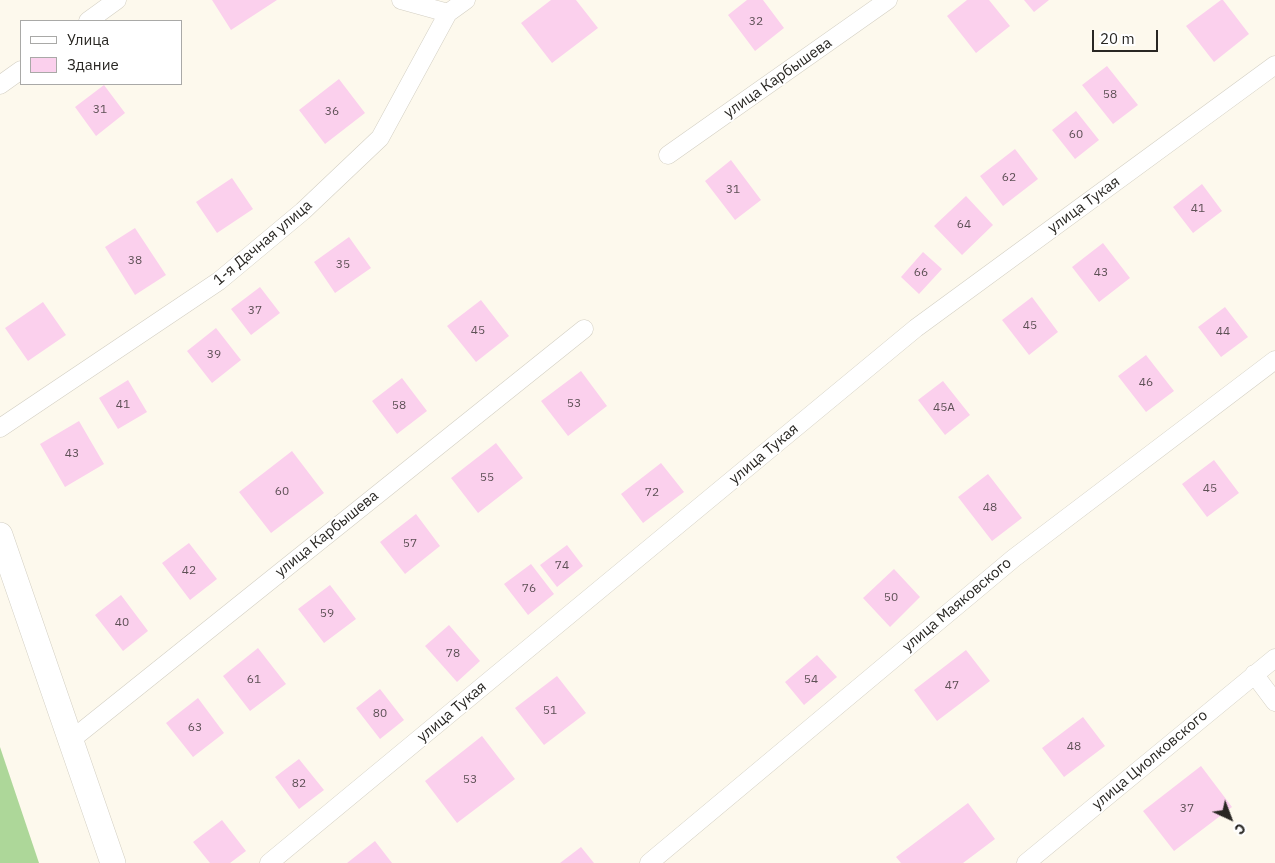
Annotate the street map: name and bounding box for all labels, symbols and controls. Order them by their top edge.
house number: 32 [749,15,763,29]
legend [20,20,182,85]
scale bar [1095,20,1161,52]
text: 20 m [1100,29,1135,48]
text: Улица [67,30,109,49]
street label: улица Карбышева [721,34,835,122]
text: Здание [67,55,119,74]
house number: 58 [1103,88,1117,102]
house number: 31 [93,103,107,117]
house number: 36 [325,105,339,119]
house number: 60 [1069,128,1083,142]
house number: 62 [1002,171,1016,185]
street label: улица Тукая [1044,173,1124,237]
house number: 31 [726,183,740,197]
street label: 1-я Дачная улица [210,197,316,289]
house number: 41 [1191,202,1205,216]
house number: 64 [957,218,971,232]
house number: 38 [128,254,142,268]
house number: 35 [336,258,350,272]
house number: 66 [914,266,928,280]
house number: 43 [1094,266,1108,280]
house number: 37 [248,304,262,318]
house number: 45 [1023,319,1037,333]
house number: 45 [471,324,485,338]
house number: 44 [1216,325,1230,339]
house number: 39 [207,348,221,362]
house number: 46 [1139,376,1153,390]
house number: 53 [567,397,581,411]
house number: 41 [116,398,130,412]
house number: 58 [392,399,406,413]
house number: 45А [933,401,955,415]
street label: улица Тукая [726,420,802,488]
house number: 43 [65,447,79,461]
house number: 55 [480,471,494,485]
house number: 45 [1203,482,1217,496]
house number: 60 [275,485,289,499]
house number: 72 [645,486,659,500]
street label: улица Карбышева [272,487,382,581]
house number: 48 [983,501,997,515]
house number: 57 [403,537,417,551]
street label: улица Маяковского [899,554,1015,656]
house number: 74 [555,559,569,573]
house number: 42 [182,564,196,578]
house number: 76 [522,582,536,596]
house number: 50 [884,591,898,605]
house number: 59 [320,607,334,621]
house number: 40 [115,616,129,630]
house number: 78 [446,647,460,661]
house number: 61 [247,673,261,687]
house number: 54 [804,673,818,687]
street label: улица Тукая [414,678,490,746]
house number: 47 [945,679,959,693]
house number: 51 [543,704,557,718]
street label: улица Циолковского [1089,706,1211,814]
house number: 80 [373,707,387,721]
house number: 63 [188,721,202,735]
house number: 48 [1067,740,1081,754]
house number: 53 [463,773,477,787]
house number: 82 [292,777,306,791]
north arrow [1205,793,1255,843]
house number: 37 [1180,802,1194,816]
text: С [1231,819,1250,839]

